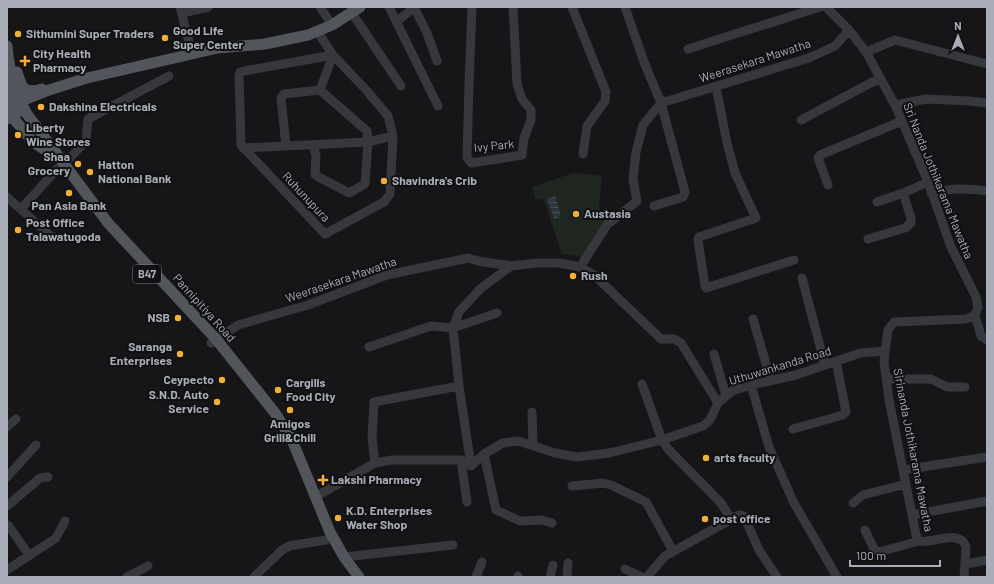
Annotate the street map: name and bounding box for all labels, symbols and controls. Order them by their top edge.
north arrow [938,16,978,56]
text: N [954,19,962,32]
place label: Good Life Super Center [173,23,243,51]
place label: Sithumini Super Traders [26,26,154,40]
marker: Sithumini Super Traders [13,29,23,39]
marker: Good Life Super Center [160,33,170,43]
street label: Weerasekara Mawatha [697,35,812,85]
place label: City Health Pharmacy [33,46,91,74]
marker: City Health Pharmacy [20,56,30,66]
place label: Dakshina Electricals [49,99,157,113]
street label: Sri Nanda Jothikarama Mawatha [901,101,977,261]
marker: Dakshina Electricals [36,102,46,112]
place label: Liberty Wine Stores [26,120,90,148]
marker: Liberty Wine Stores [13,130,23,140]
street label: Ivy Park [473,136,515,154]
place label: Shaa Grocery [28,149,70,177]
place label: Hatton National Bank [98,157,172,185]
marker: Shaa Grocery [73,159,83,169]
marker: Hatton National Bank [85,167,95,177]
street label: Ruhunupura [280,168,333,224]
place label: Shavindra's Crib [392,173,477,187]
marker: Shavindra's Crib [379,176,389,186]
marker: Pan Asia Bank [64,188,74,198]
place label: Pan Asia Bank [32,198,107,212]
place label: Austasia [584,206,631,220]
marker: Austasia [571,209,581,219]
place label: Post Office Talawatugoda [26,215,101,243]
marker: Post Office Talawatugoda [13,225,23,235]
street label: Weerasekara Mawatha [283,253,398,305]
road number: B47 [133,265,161,283]
place label: Rush [581,268,608,282]
street label: Pannipitiya Road [171,270,239,344]
marker: Rush [568,271,578,281]
place label: NSB [147,310,170,324]
marker: NSB [173,313,183,323]
place label: Saranga Enterprises [110,339,172,367]
street label: Uthuwankanda Road [727,343,833,387]
marker: Saranga Enterprises [175,349,185,359]
street label: Sirinanda Jothikarama Mawatha [891,367,937,533]
place label: Ceypecto [164,372,214,386]
marker: Ceypecto [217,375,227,385]
place label: Cargills Food City [286,375,336,403]
marker: Cargills Food City [273,385,283,395]
place label: S.N.D. Auto Service [149,387,209,415]
marker: S.N.D. Auto Service [212,397,222,407]
marker: Amigos Grill&Chill [285,405,295,415]
place label: Amigos Grill&Chill [264,416,316,444]
place label: arts faculty [714,450,775,464]
marker: arts faculty [701,453,711,463]
place label: Lakshi Pharmacy [331,472,422,486]
marker: Lakshi Pharmacy [318,475,328,485]
place label: K.D. Enterprises Water Shop [346,503,432,531]
place label: post office [713,511,771,525]
marker: K.D. Enterprises Water Shop [333,513,343,523]
marker: post office [700,514,710,524]
scale bar [850,542,940,568]
text: 100 m [856,548,886,562]

